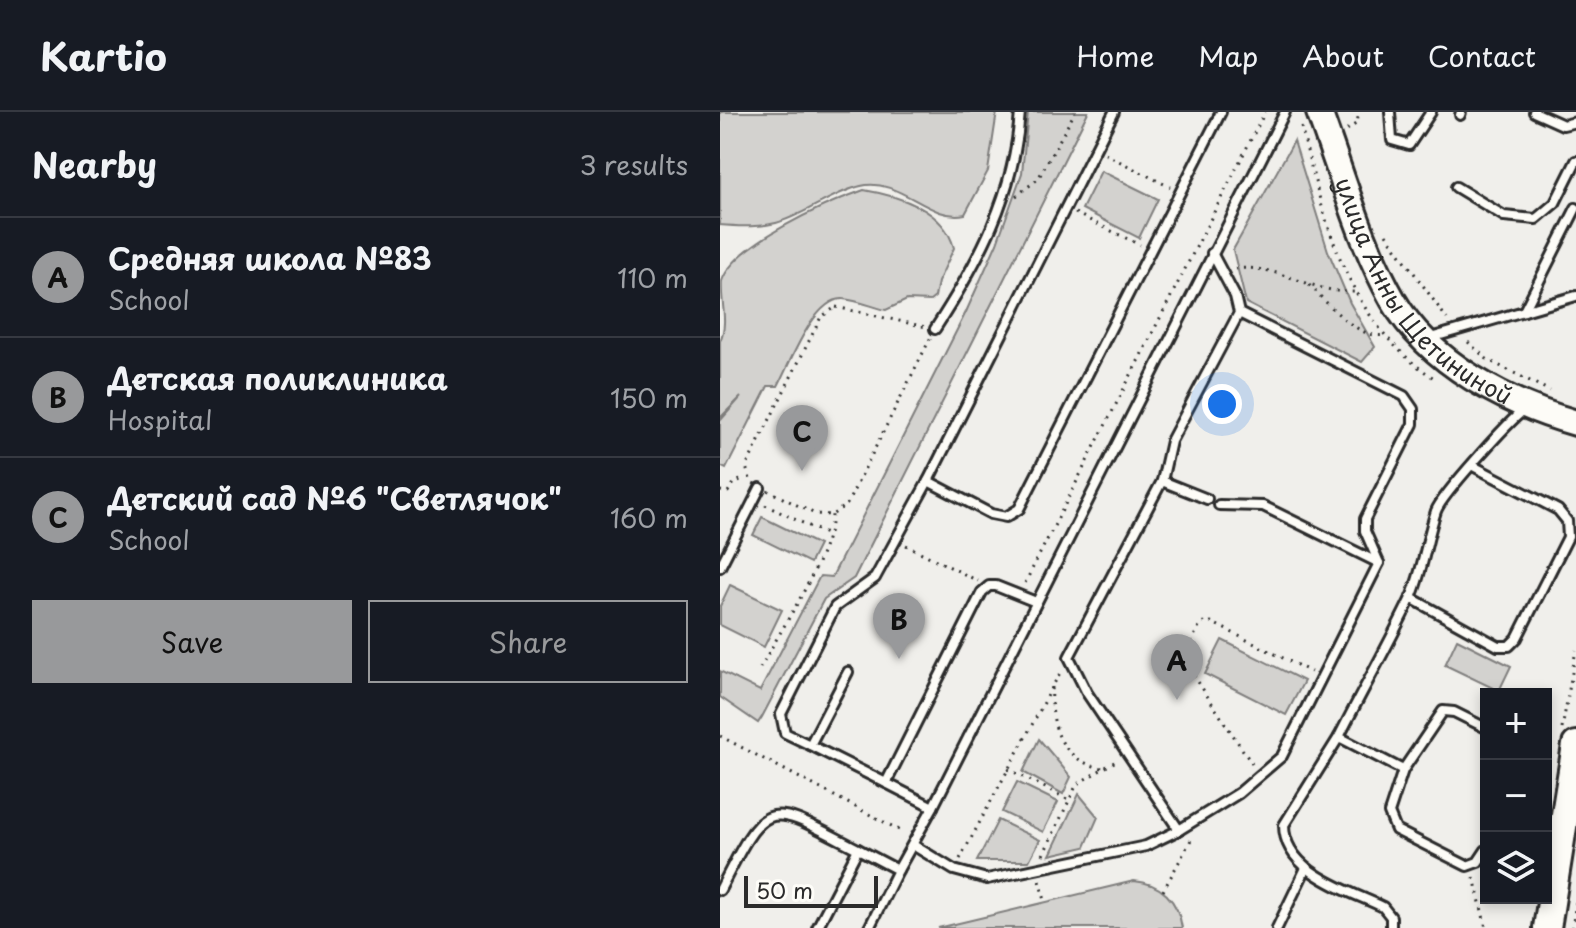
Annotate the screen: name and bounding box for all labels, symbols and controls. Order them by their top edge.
text: Kartio [40,27,167,84]
text: Home [1076,34,1154,77]
text: Map [1198,34,1258,77]
text: About [1302,34,1384,77]
text: Contact [1428,34,1536,77]
text: Nearby [32,138,157,190]
text: 3 results [580,145,688,184]
street label: улица Анны Щетининой [1327,172,1519,413]
text: Средняя школа №83 [108,235,432,280]
text: A [48,258,68,297]
text: 110 m [617,258,688,297]
text: School [108,280,190,319]
text: Детская поликлиника [108,355,448,400]
text: B [49,378,67,417]
text: 150 m [610,378,688,417]
your location [1202,384,1242,424]
text: Hospital [108,400,212,439]
pin: C [776,405,828,471]
text: Детский сад №6 "Светлячок" [108,475,562,520]
text: C [48,498,68,537]
text: 160 m [610,498,688,537]
text: School [108,520,190,559]
pin: B [873,593,925,659]
button: Save [32,600,352,683]
button: Share [368,600,688,683]
pin: A [1151,634,1203,700]
map controls [1480,688,1552,904]
button: + [1480,688,1552,760]
button: − [1480,760,1552,832]
button: layers [1480,832,1552,904]
scale bar [744,872,878,908]
text: 50 m [756,873,813,906]

